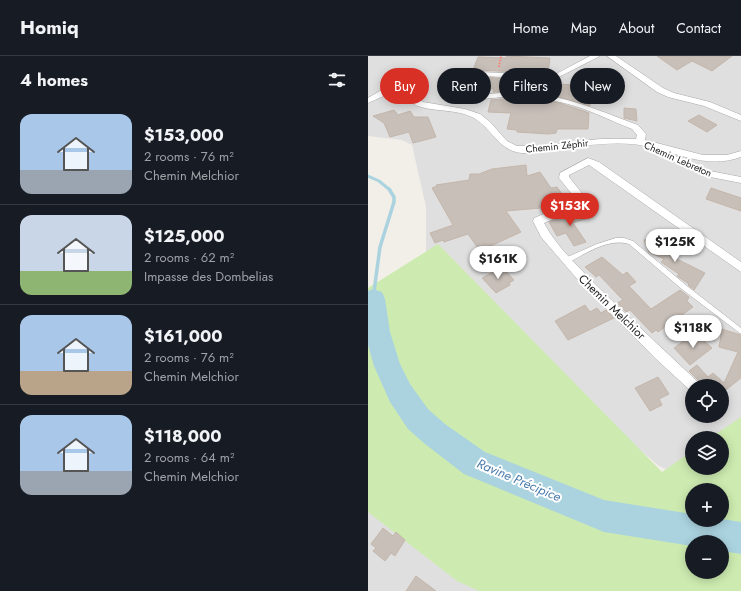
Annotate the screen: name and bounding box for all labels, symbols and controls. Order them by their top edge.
text: Homiq [20,14,79,41]
text: Home [513,18,549,38]
text: Map [571,18,597,38]
text: About [619,18,654,38]
text: Contact [676,18,721,38]
text: 4 homes [20,68,88,92]
chip: Buy [380,68,429,104]
chip: Rent [437,68,491,104]
chip: Filters [499,68,562,104]
chip: New [570,68,625,104]
icon: filters [326,69,348,91]
text: $153,000 [144,123,224,147]
icon: home [52,130,100,178]
street label: Chemin Zéphir [525,135,590,157]
street label: Chemin Lebreton [642,137,714,181]
text: 2 rooms · 76 m² [144,147,234,166]
text: Chemin Melchior [144,166,239,185]
pin: $153K [542,193,598,227]
text: $153K [550,196,590,215]
text: $125,000 [144,224,225,248]
pin: $125K [647,229,703,263]
icon: home [52,231,100,279]
text: $125K [655,232,695,251]
pin: $161K [470,246,526,280]
text: 2 rooms · 62 m² [144,248,234,267]
text: $161K [478,249,518,268]
text: Impasse des Dombelias [144,267,273,286]
street label: Chemin Melchior [574,270,650,344]
pin: $118K [665,315,721,349]
text: $118K [674,318,712,337]
text: $161,000 [144,324,223,348]
icon: home [52,331,100,379]
text: 2 rooms · 76 m² [144,348,234,367]
text: Chemin Melchior [144,367,239,386]
map controls [685,379,729,579]
button: locate [685,379,729,423]
text: $118,000 [144,424,222,448]
icon: home [52,431,100,479]
button: layers [685,431,729,475]
text: 2 rooms · 64 m² [144,448,234,467]
water label: Ravine Précipice [474,454,564,506]
text: Chemin Melchior [144,467,239,486]
button: + [685,483,729,527]
button: − [685,535,729,579]

